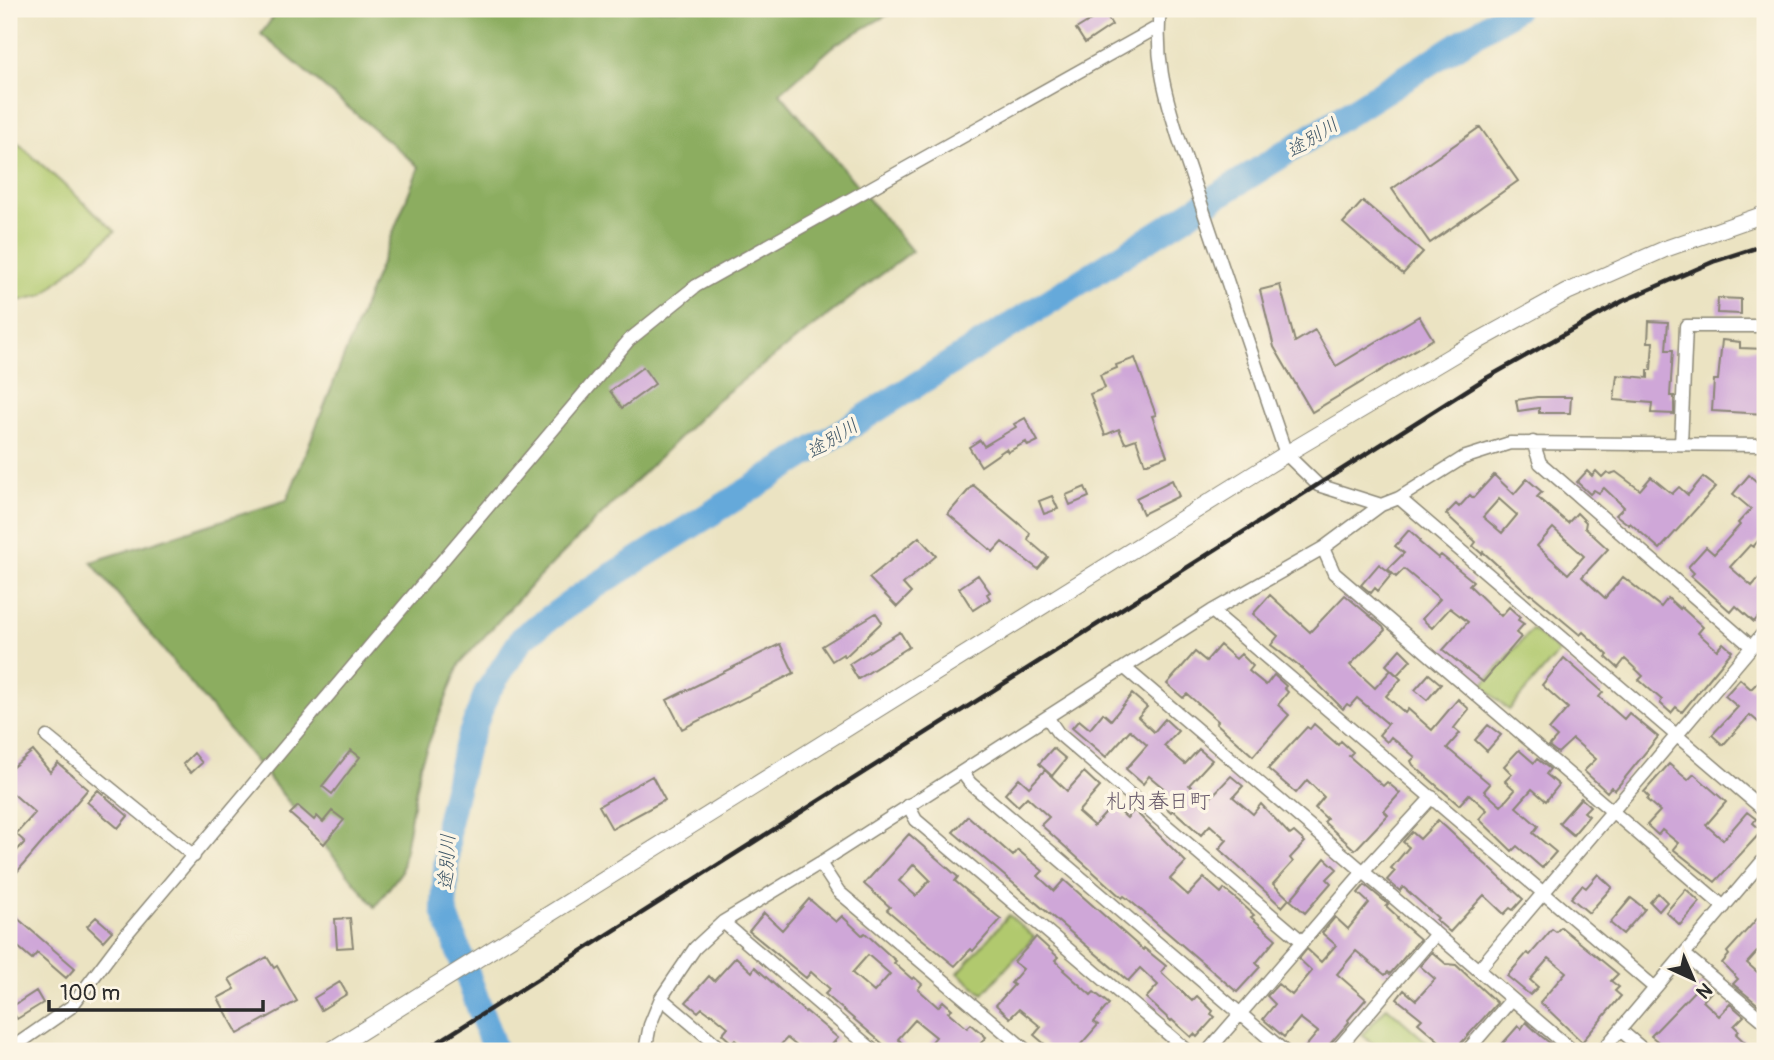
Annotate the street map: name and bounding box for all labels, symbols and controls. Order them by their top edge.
water label: 途別川 [1282,113,1343,163]
water label: 途別川 [802,414,863,464]
district label: 札内春日町 [1106,788,1211,815]
water label: 途別川 [434,833,460,891]
north arrow [1658,944,1728,1014]
scale bar [49,969,262,1013]
text: N [1691,977,1717,1004]
text: 100 m [60,980,120,1007]

